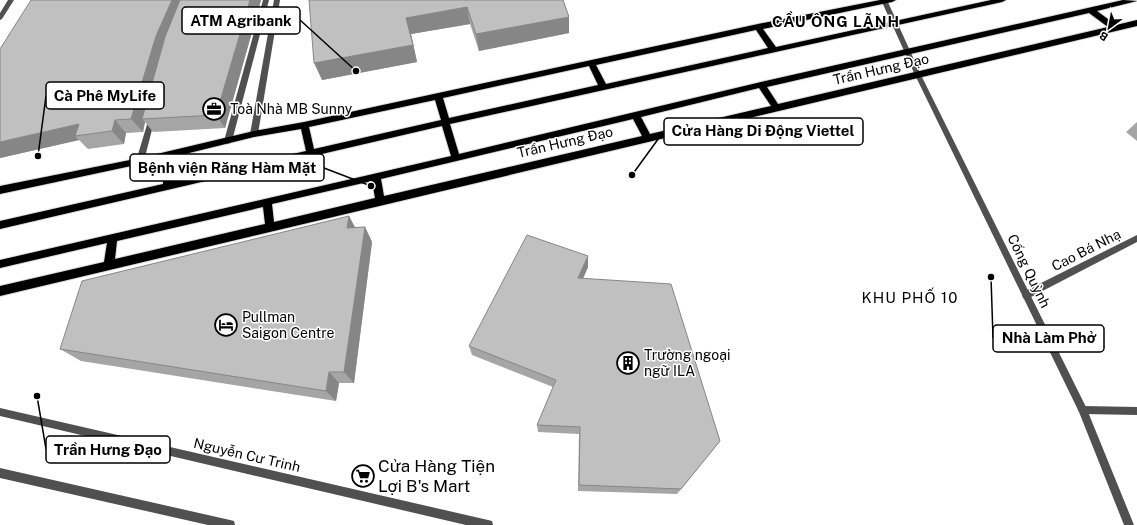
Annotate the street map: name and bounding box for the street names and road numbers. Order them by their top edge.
street label: Trần Hưng Đạo [832,50,931,88]
street label: Trần Hưng Đạo [516,123,615,161]
street label: Cao Bá Nhạ [1049,226,1123,274]
street label: Cống Quỳnh [1004,232,1054,310]
street label: Nguyễn Cư Trinh [192,435,302,475]

